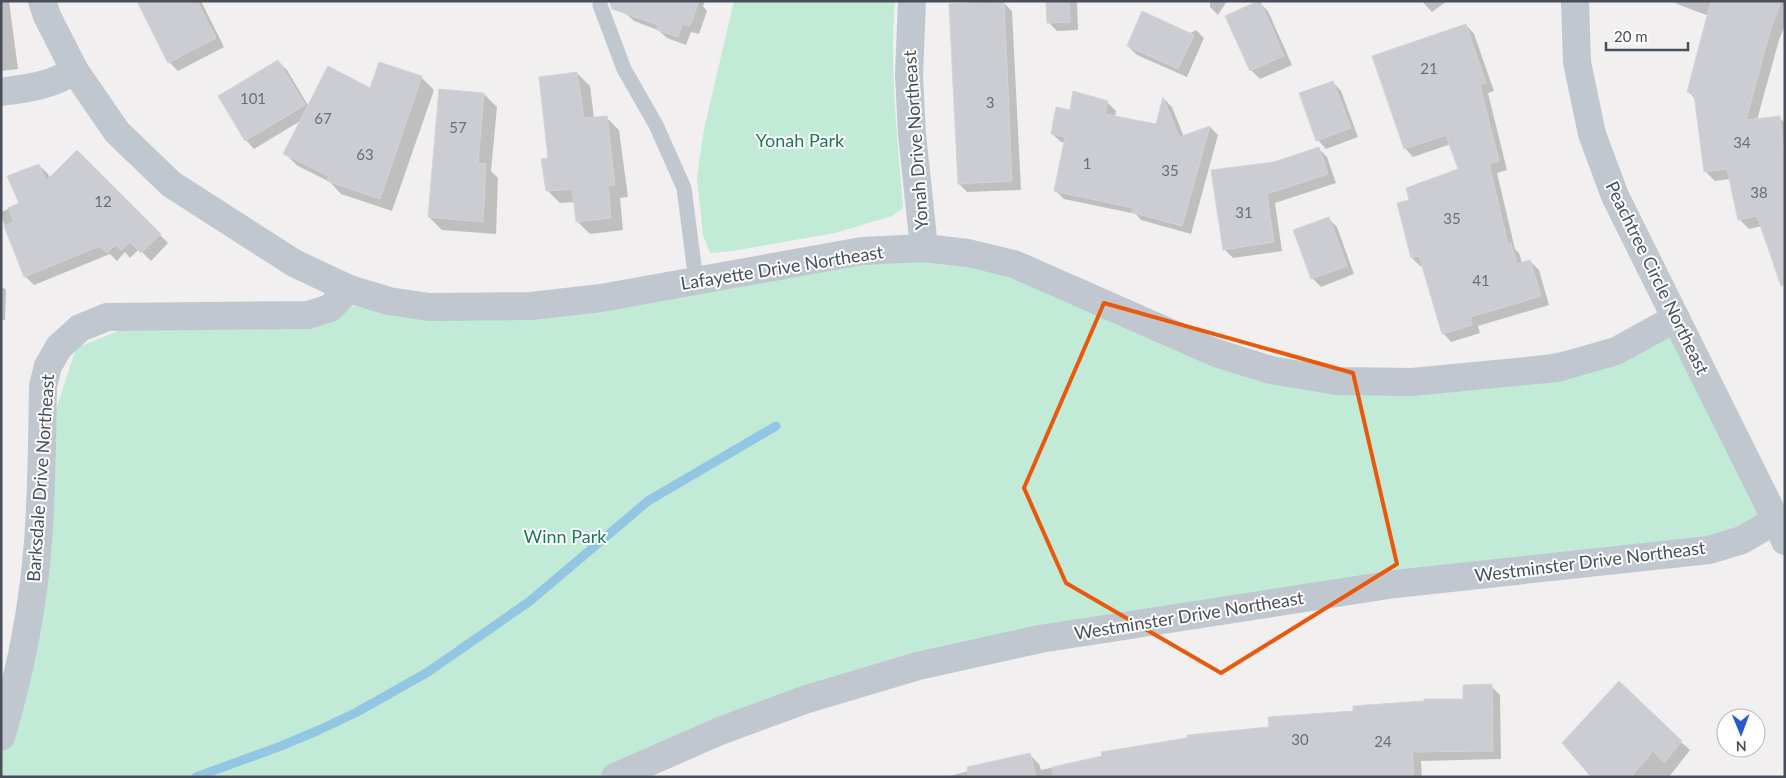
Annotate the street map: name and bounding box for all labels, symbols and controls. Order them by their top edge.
scale bar [1606,20,1688,52]
text: 20 m [1614,27,1648,45]
street label: Yonah Drive Northeast [898,49,932,231]
house number: 21 [1420,59,1438,77]
house number: 101 [240,89,266,107]
house number: 3 [986,93,994,111]
house number: 67 [314,109,332,127]
house number: 57 [449,118,467,136]
park label: Yonah Park [756,129,845,151]
house number: 34 [1733,133,1751,151]
house number: 63 [356,145,374,163]
house number: 1 [1083,154,1091,172]
house number: 35 [1161,161,1179,179]
street label: Peachtree Circle Northeast [1601,177,1715,378]
house number: 38 [1750,183,1768,201]
house number: 12 [94,192,112,210]
house number: 31 [1235,203,1253,221]
house number: 35 [1443,209,1461,227]
street label: Lafayette Drive Northeast [679,240,885,294]
house number: 41 [1472,271,1490,289]
street label: Barksdale Drive Northeast [22,373,58,583]
park label: Winn Park [524,525,607,547]
street label: Westminster Drive Northeast [1473,536,1707,586]
street label: Westminster Drive Northeast [1073,586,1306,644]
north arrow [1716,708,1766,758]
house number: 30 [1291,730,1309,748]
house number: 24 [1374,732,1392,750]
text: N [1736,738,1747,755]

